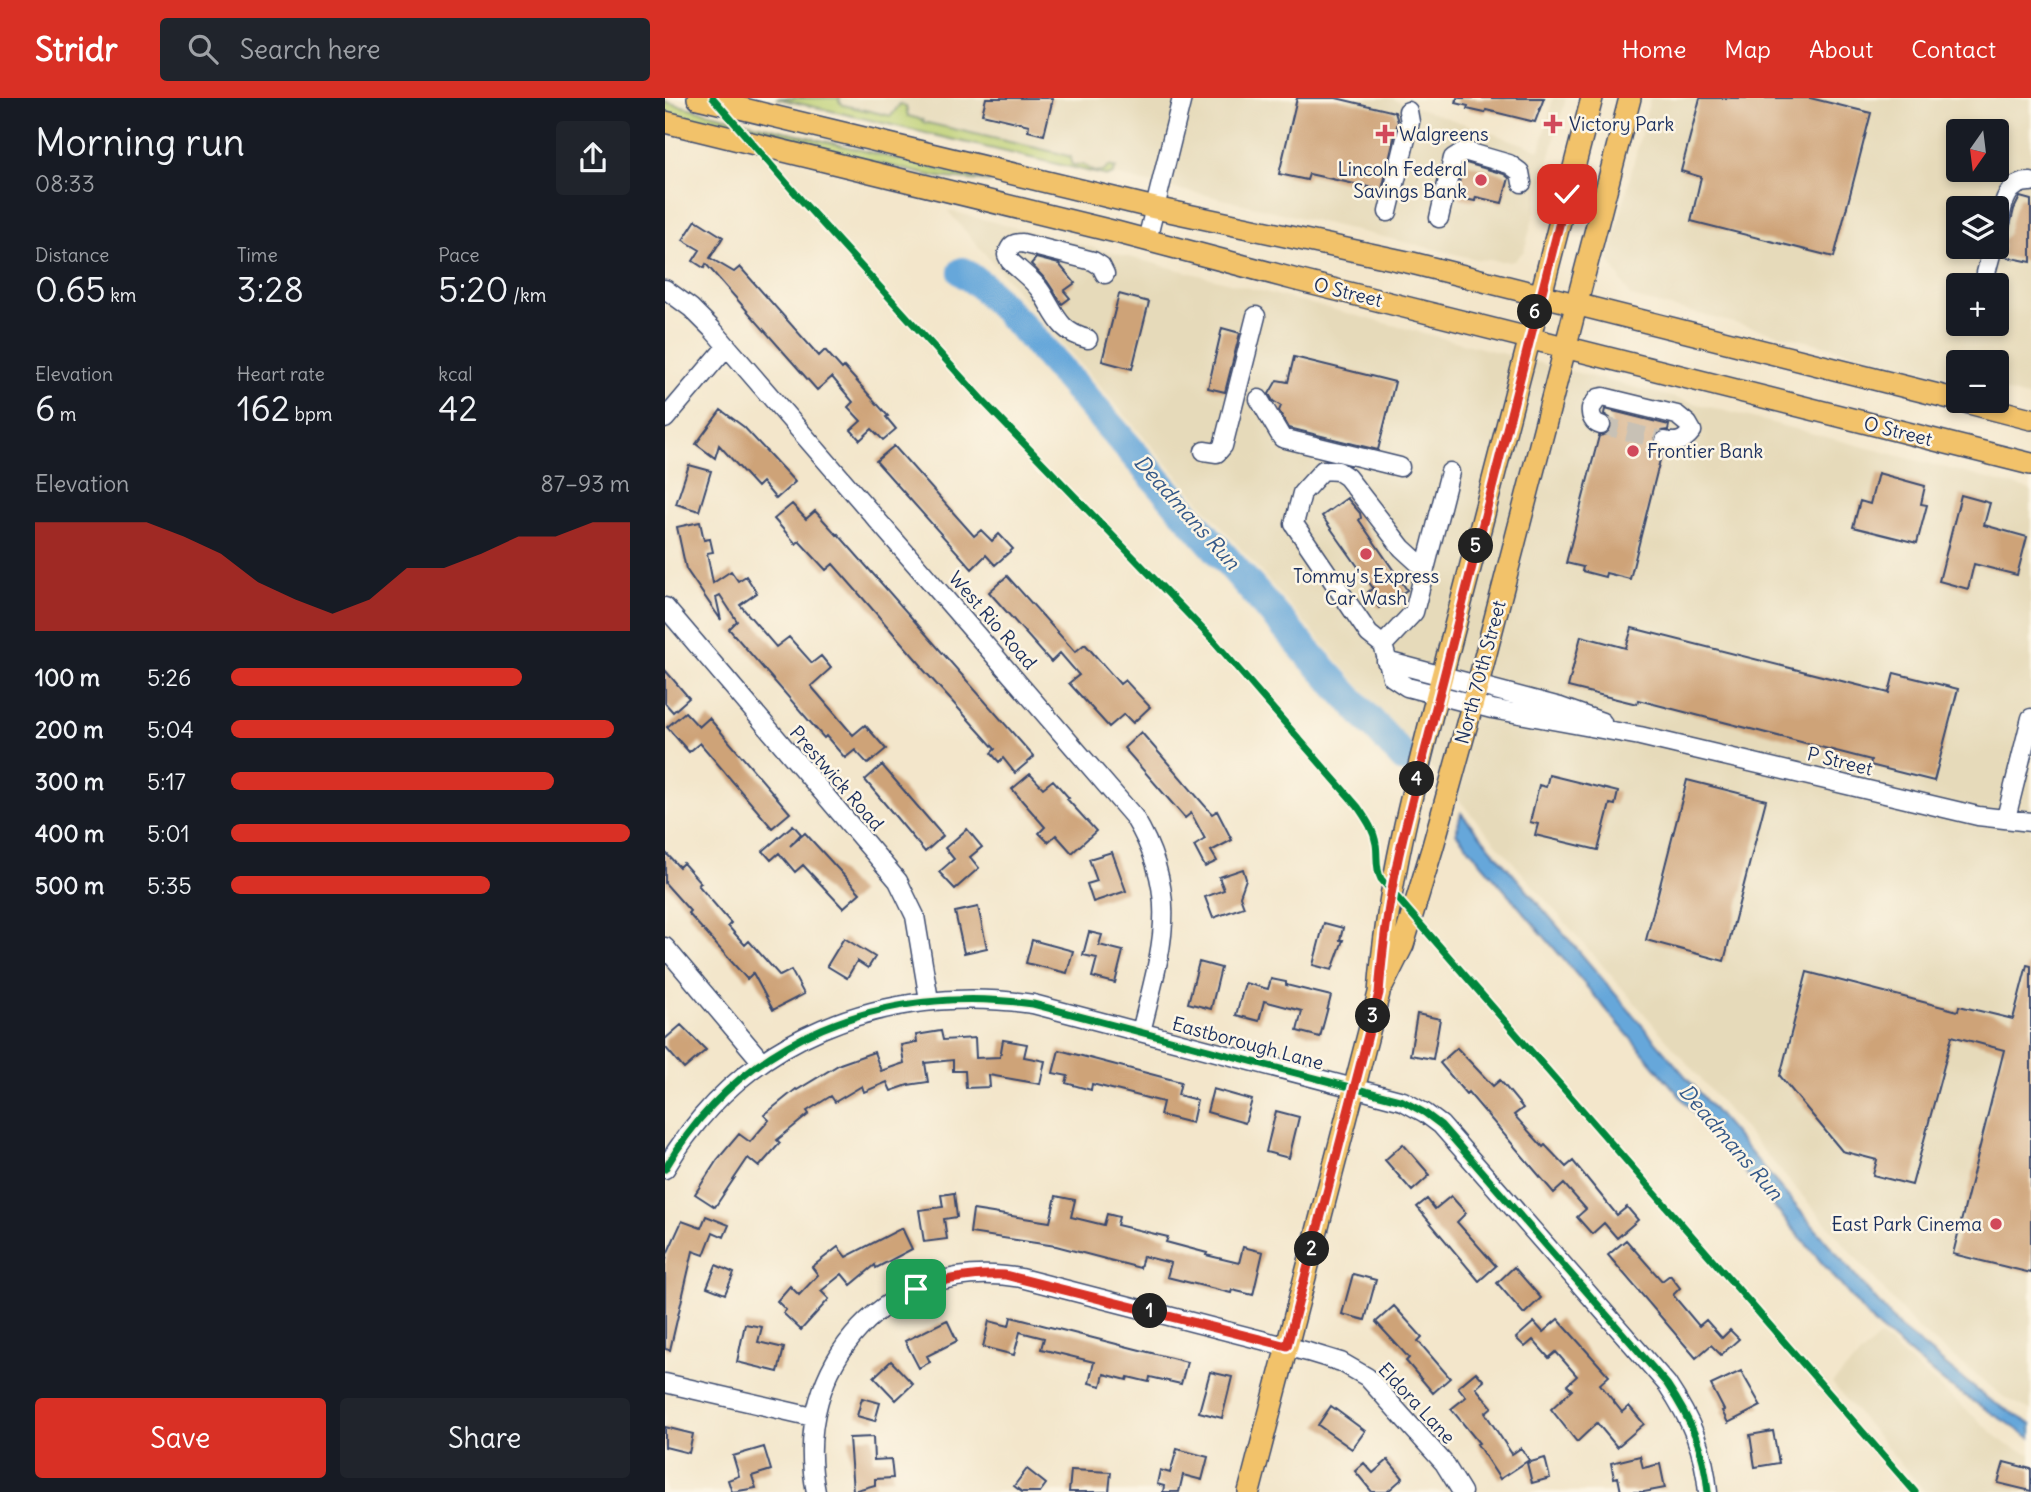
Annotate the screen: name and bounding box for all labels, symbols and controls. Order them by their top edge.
search box [160,18,650,81]
text: Stridr [35,28,118,70]
icon: search [184,30,222,68]
text: Search here [240,33,381,66]
text: Home [1622,34,1686,64]
text: Map [1724,34,1771,64]
text: About [1809,34,1873,64]
text: Contact [1911,34,1996,64]
place label: Victory Park [1569,112,1675,136]
marker: Victory Park [1543,114,1563,134]
text: Morning run [35,119,245,166]
north arrow [1946,119,2009,182]
map controls [1946,119,2009,413]
button: share [556,121,630,195]
place label: Walgreens [1399,122,1489,146]
marker: Walgreens [1377,126,1393,142]
place label: Lincoln Federal Savings Bank [1338,157,1467,203]
pin [1537,164,1597,224]
text: 08:33 [35,169,95,198]
marker: Lincoln Federal Savings Bank [1473,172,1489,188]
icon: check [1548,175,1586,213]
button: layers [1946,196,2009,259]
text: Distance [35,243,109,267]
text: Time [237,243,278,267]
text: Pace [438,243,480,267]
text: 0.65 [35,267,106,311]
text: 3:28 [237,267,304,311]
text: 5:20 [438,267,509,311]
street label: O Street [1311,272,1385,312]
button: + [1946,273,2009,336]
text: km [106,283,137,307]
text: /km [509,283,546,307]
pin: 6 [1517,294,1553,330]
text: 6 [1529,299,1540,323]
button: − [1946,350,2009,413]
text: Elevation [35,362,113,386]
text: Heart rate [237,362,325,386]
text: kcal [438,362,473,386]
text: 6 [35,386,55,430]
text: 162 [237,386,290,430]
text: 42 [438,386,478,430]
text: m [55,402,76,426]
text: bpm [290,402,332,426]
street label: O Street [1861,411,1935,451]
place label: Frontier Bank [1647,439,1764,463]
marker: Frontier Bank [1625,443,1641,459]
water label: Deadmans Run [1128,449,1246,576]
text: Elevation [35,469,129,498]
text: 87–93 m [540,469,630,498]
pin: 5 [1459,528,1493,564]
text: 5 [1470,533,1481,557]
marker: Tommy's Express Car Wash [1358,546,1374,562]
place label: Tommy's Express Car Wash [1293,564,1439,610]
street label: West Rio Road [944,566,1042,674]
street label: North 70th Street [1449,598,1511,746]
text: 100 m [35,663,100,692]
text: 5:26 [147,663,191,692]
text: 200 m [35,715,104,744]
text: 5:04 [147,715,194,744]
street label: Prestwick Road [785,720,889,836]
street label: P Street [1805,741,1875,781]
pin: 4 [1399,762,1435,796]
text: 4 [1411,766,1422,790]
text: 300 m [35,767,104,796]
text: 5:17 [147,767,186,796]
text: 400 m [35,819,104,848]
text: 5:01 [147,819,190,848]
text: 500 m [35,871,104,900]
text: 5:35 [147,871,192,900]
pin: 3 [1355,998,1391,1034]
text: 3 [1367,1003,1378,1027]
street label: Eastborough Lane [1170,1011,1326,1075]
water label: Deadmans Run [1673,1078,1789,1206]
place label: East Park Cinema [1831,1212,1982,1236]
marker: East Park Cinema [1988,1216,2004,1232]
pin: 2 [1295,1232,1329,1266]
text: 2 [1306,1236,1317,1260]
pin [886,1259,946,1319]
icon: arrive [897,1270,935,1308]
pin: 1 [1133,1294,1168,1328]
text: 1 [1146,1298,1153,1322]
street label: Eldora Lane [1373,1357,1461,1449]
button: Save [35,1398,326,1478]
button: Share [340,1398,630,1478]

